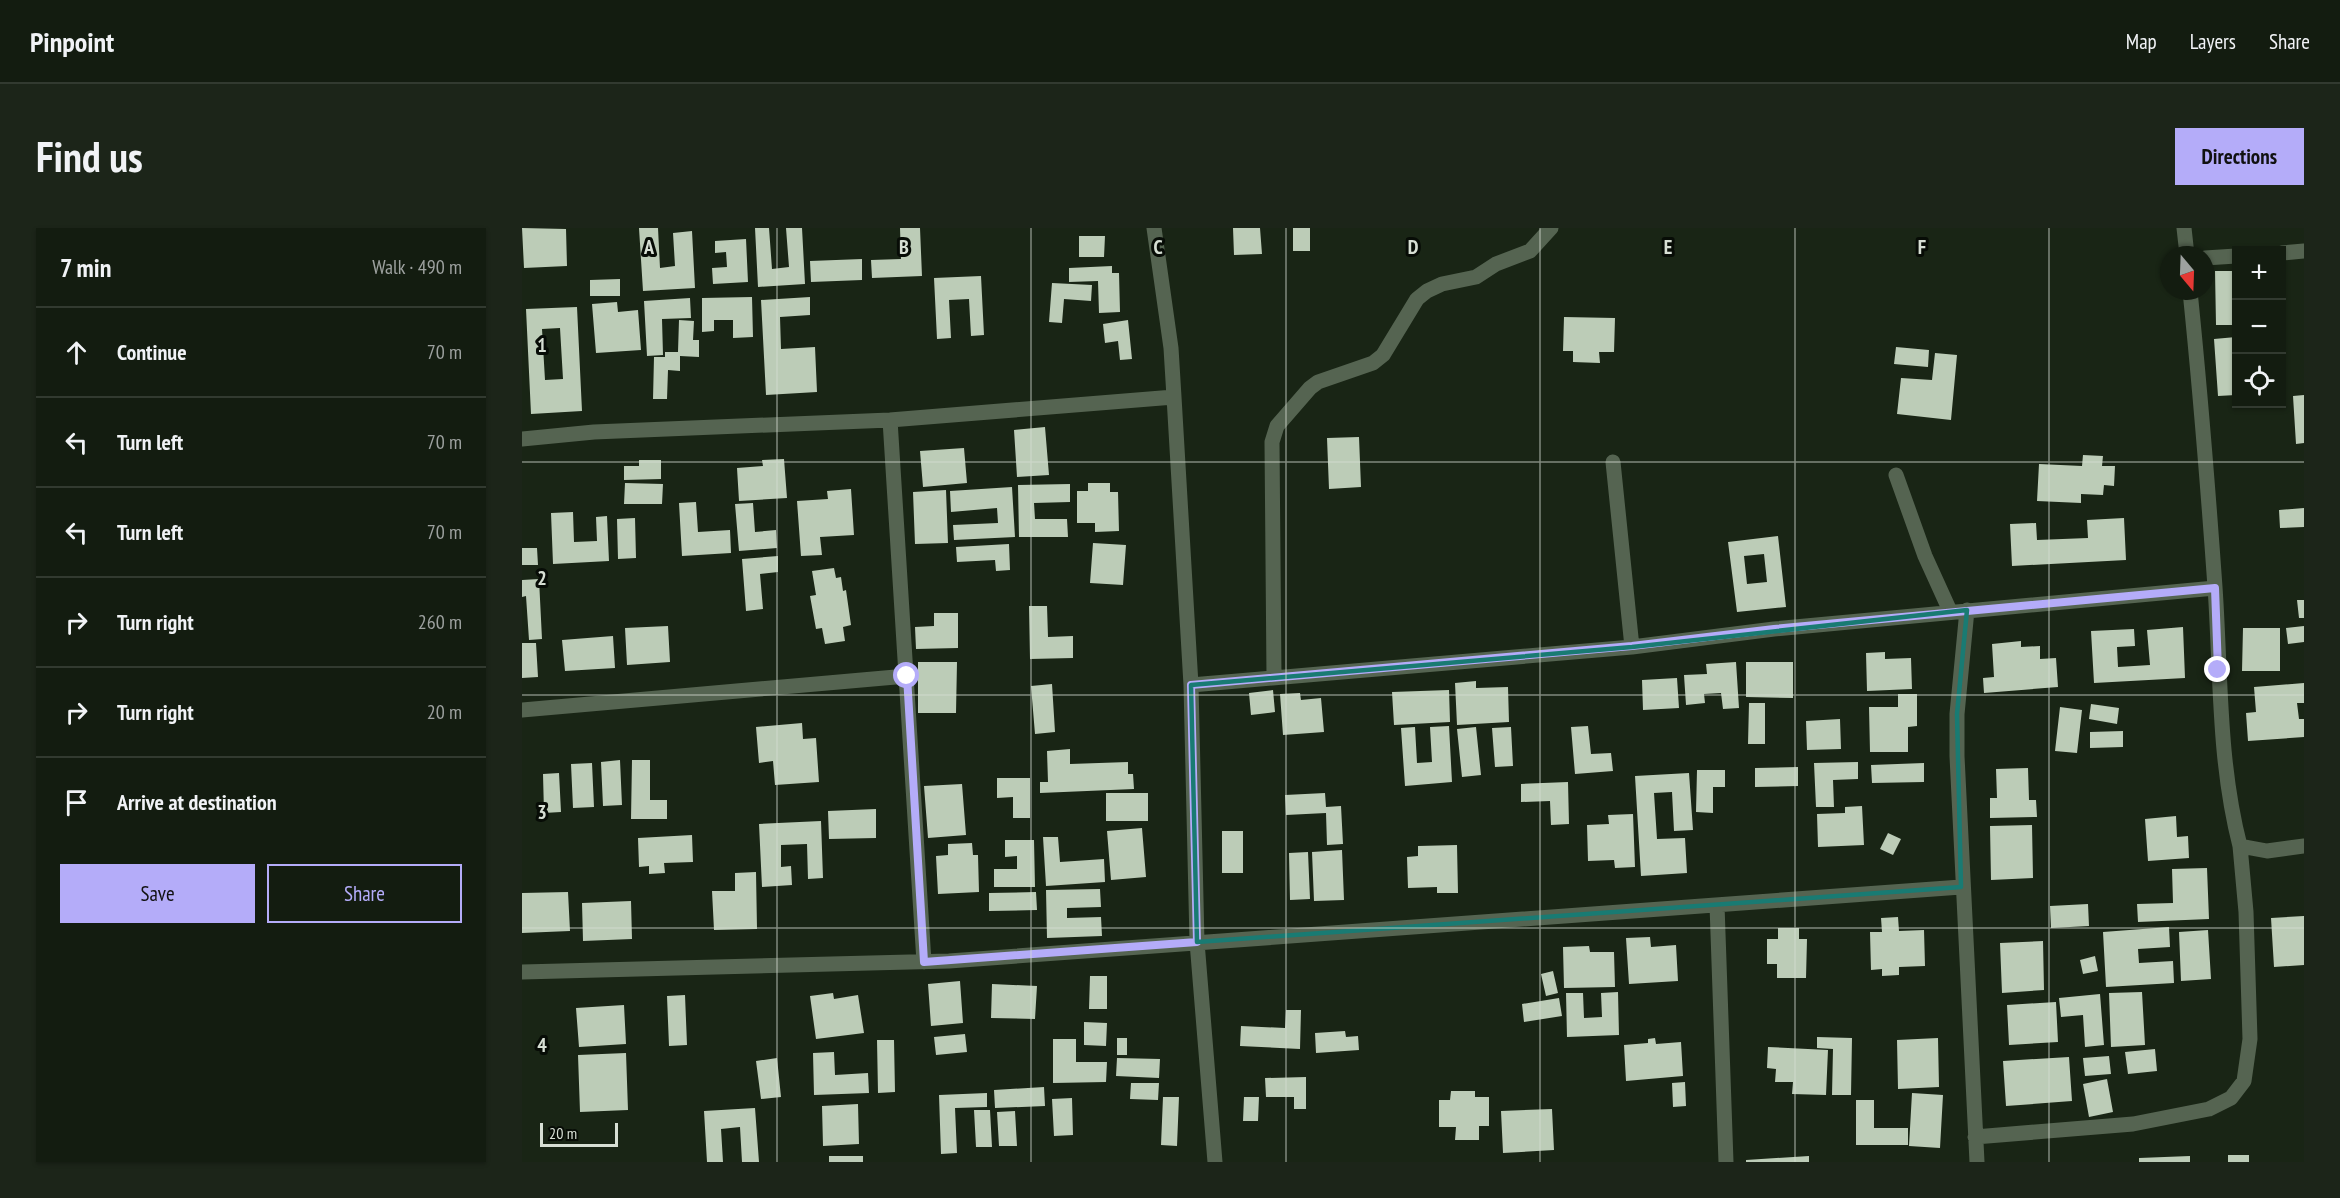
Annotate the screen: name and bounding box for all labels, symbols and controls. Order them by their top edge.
text: Pinpoint [30,23,114,60]
text: Map [2126,28,2157,55]
text: Layers [2190,28,2236,55]
text: Share [2269,28,2310,55]
button: Directions [2175,128,2304,185]
text: Find us [36,129,143,184]
text: A [643,234,655,260]
text: B [899,234,909,260]
text: C [1153,234,1163,260]
text: D [1408,234,1419,260]
text: E [1664,234,1672,260]
text: F [1918,234,1926,260]
north arrow [2160,246,2214,300]
map controls [2232,246,2286,408]
button: + [2232,246,2286,300]
text: 7 min [60,251,111,284]
text: Walk · 490 m [372,254,462,280]
button: − [2232,300,2286,354]
text: 1 [537,332,547,358]
icon: ahead [60,336,93,369]
text: Continue [117,338,187,366]
text: 70 m [427,339,462,365]
button: locate [2232,354,2286,408]
icon: left [60,426,93,459]
text: Turn left [117,428,183,456]
text: 70 m [427,429,462,455]
icon: left [60,516,93,549]
text: Turn left [117,518,183,546]
text: 70 m [427,519,462,545]
text: 2 [537,565,547,591]
icon: right [60,606,93,639]
text: Turn right [117,608,194,636]
text: 260 m [418,609,462,635]
route end [2204,656,2230,682]
route start [893,662,919,688]
icon: right [60,696,93,729]
text: Turn right [117,698,194,726]
text: 20 m [427,699,462,725]
icon: arrive [60,786,93,819]
text: Arrive at destination [117,788,277,816]
text: 3 [537,799,547,825]
button: Save [60,864,255,923]
button: Share [267,864,462,923]
text: 4 [537,1032,547,1058]
scale bar [540,1120,618,1148]
text: 20 m [549,1123,577,1143]

